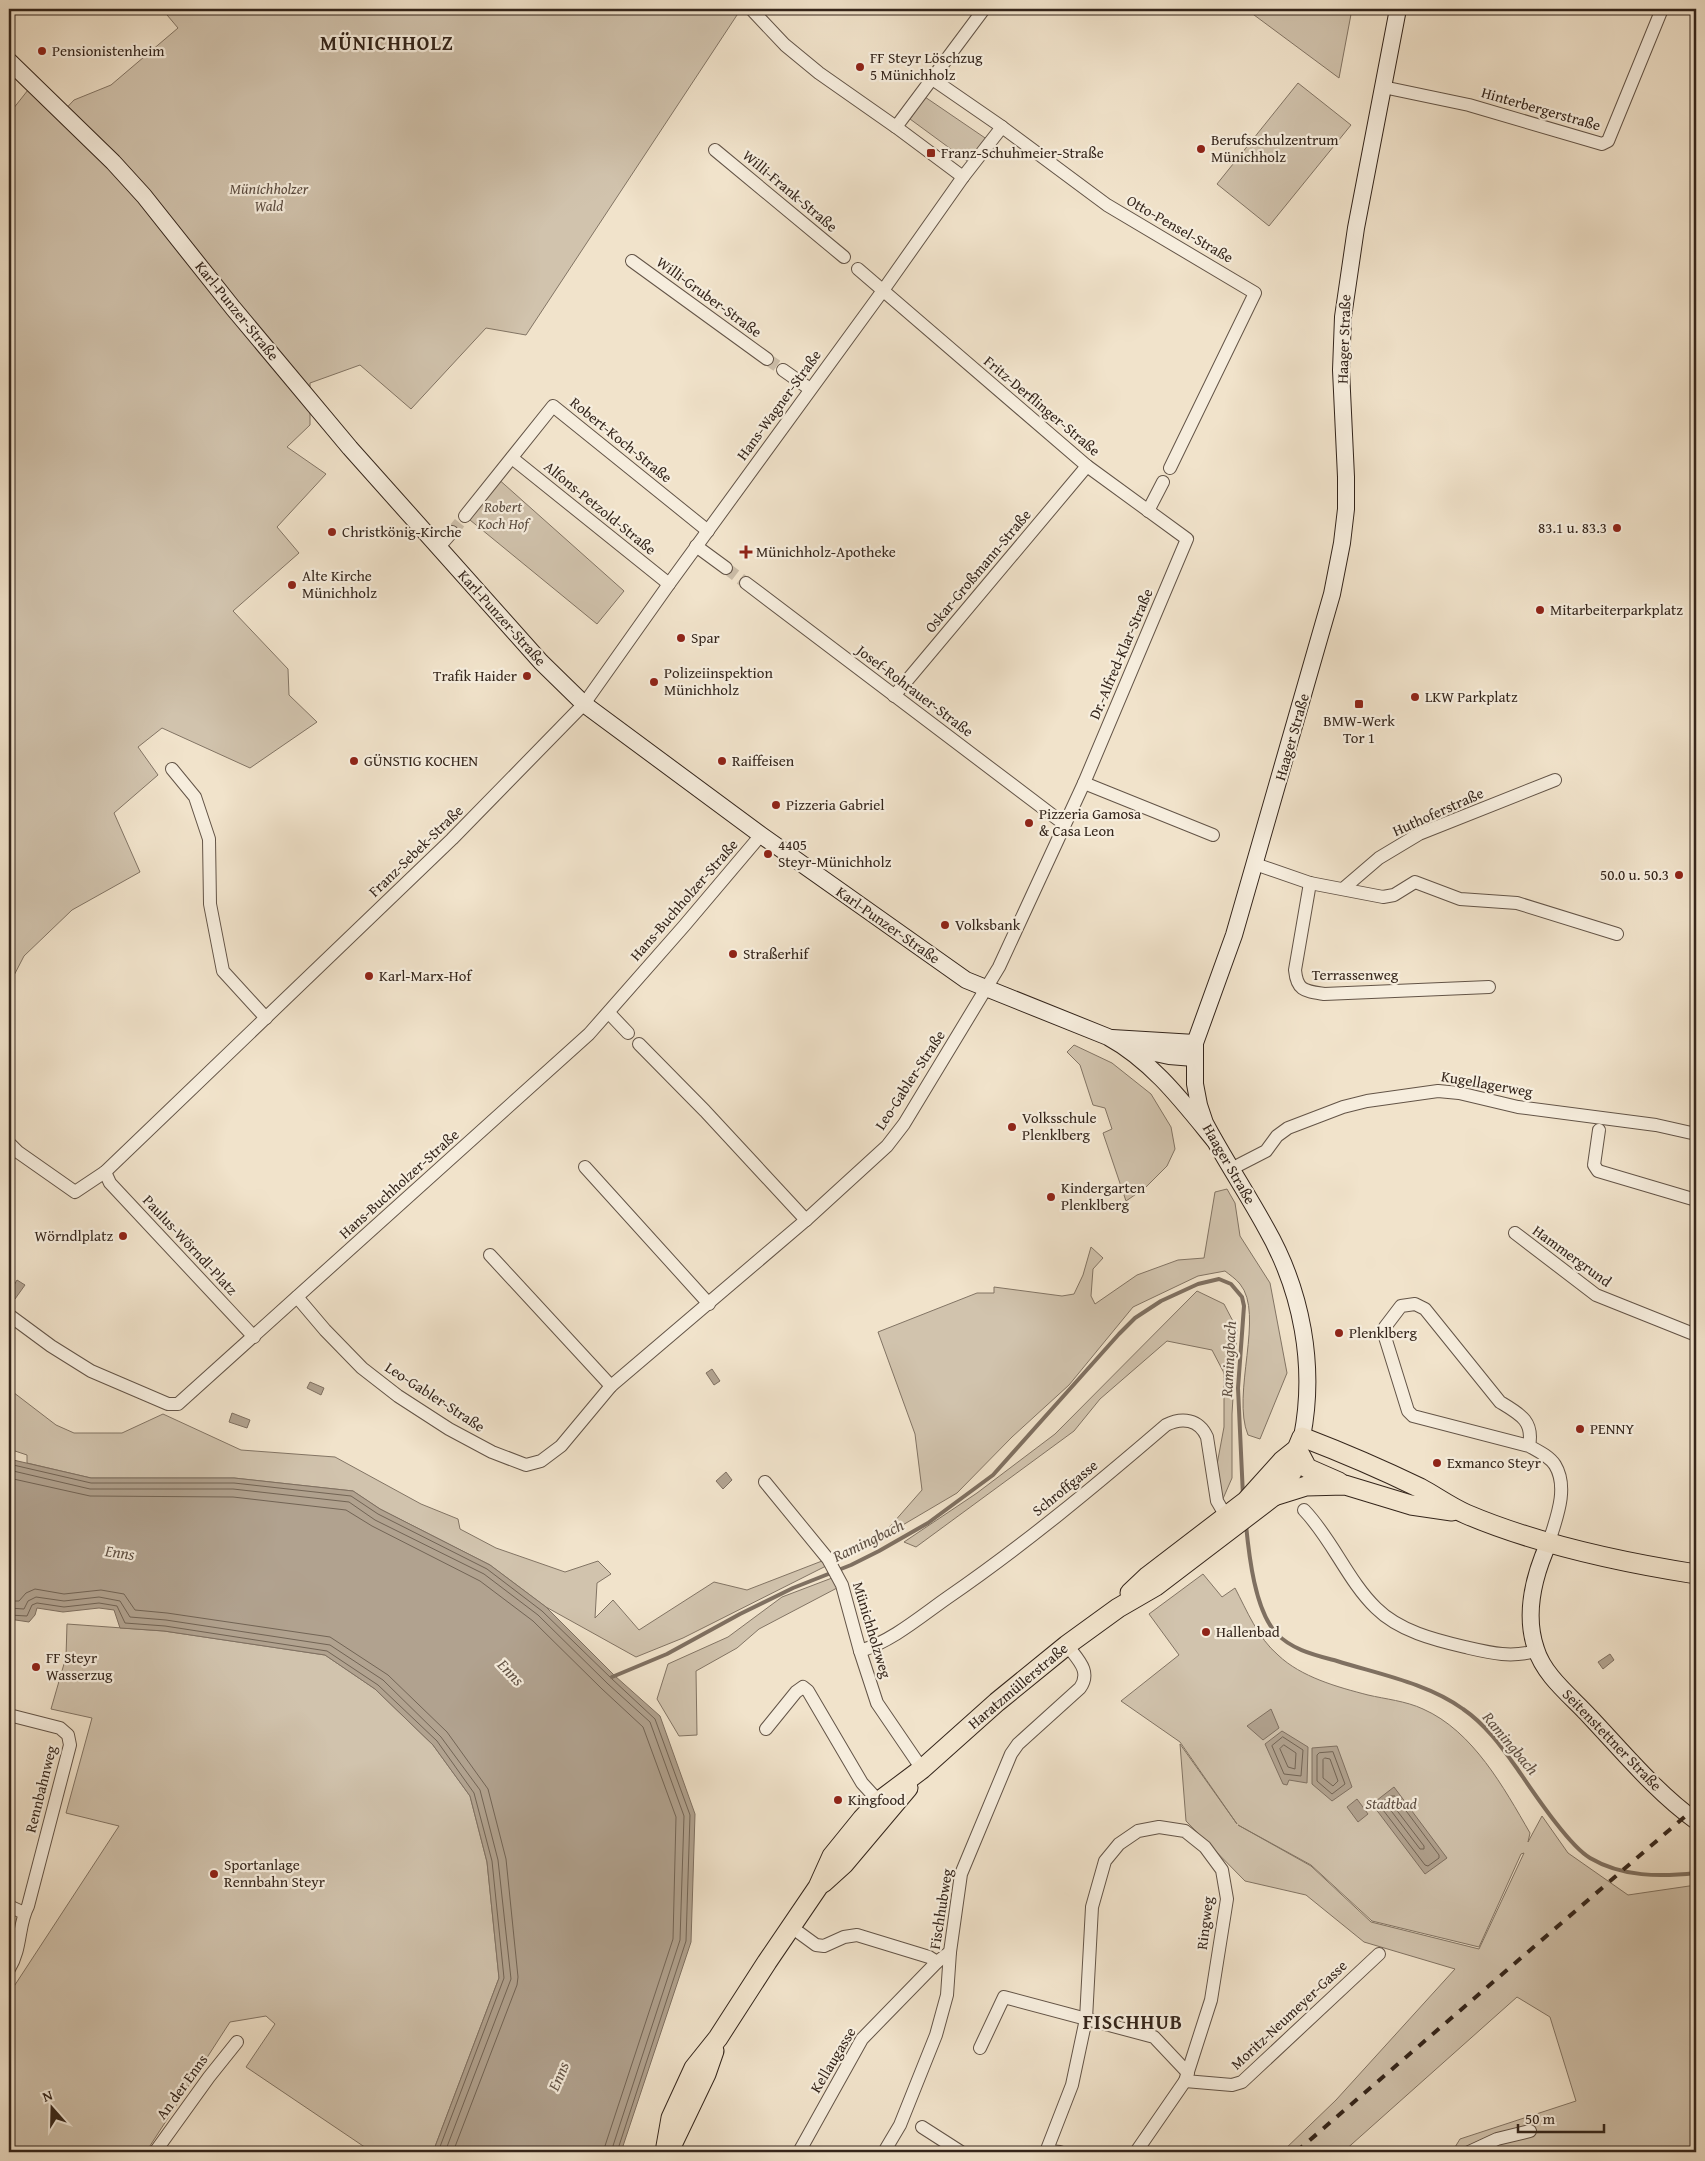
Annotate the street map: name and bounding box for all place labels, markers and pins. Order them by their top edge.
place label: Pensionistenheim [52,40,165,61]
marker: Pensionistenheim [36,45,48,57]
place label: FF Steyr Löschzug 5 Münichholz [870,47,983,85]
marker: FF Steyr Löschzug 5 Münichholz [854,61,866,73]
place label: Berufsschulzentrum Münichholz [1211,129,1339,167]
place label: Franz-Schuhmeier-Straße [941,142,1104,163]
marker: Berufsschulzentrum Münichholz [1195,143,1207,155]
marker: Franz-Schuhmeier-Straße [925,147,937,159]
place label: 83.1 u. 83.3 [1538,517,1607,538]
place label: Christkönig-Kirche [342,521,462,542]
marker: 83.1 u. 83.3 [1611,522,1623,534]
marker: Christkönig-Kirche [326,526,338,538]
place label: Münichholz-Apotheke [756,541,896,562]
marker: Münichholz-Apotheke [740,546,752,558]
place label: Alte Kirche Münichholz [302,565,377,603]
marker: Alte Kirche Münichholz [286,579,298,591]
place label: Mitarbeiterparkplatz [1550,599,1683,620]
marker: Mitarbeiterparkplatz [1534,604,1546,616]
place label: Spar [691,627,720,648]
marker: Spar [675,632,687,644]
place label: Polizeiinspektion Münichholz [664,662,773,700]
place label: Trafik Haider [433,665,517,686]
marker: Trafik Haider [521,670,533,682]
marker: Polizeiinspektion Münichholz [648,676,660,688]
place label: LKW Parkplatz [1425,686,1518,707]
marker: LKW Parkplatz [1409,691,1421,703]
marker: BMW-Werk Tor 1 [1353,698,1365,710]
place label: BMW-Werk Tor 1 [1323,710,1395,748]
place label: GÜNSTIG KOCHEN [364,750,478,771]
place label: Raiffeisen [732,750,795,771]
marker: GÜNSTIG KOCHEN [348,755,360,767]
marker: Raiffeisen [716,755,728,767]
place label: Pizzeria Gabriel [786,794,885,815]
marker: Pizzeria Gabriel [770,799,782,811]
place label: Pizzeria Gamosa & Casa Leon [1039,803,1141,841]
marker: Pizzeria Gamosa & Casa Leon [1023,817,1035,829]
place label: 4405 Steyr-Münichholz [778,834,892,872]
marker: 4405 Steyr-Münichholz [762,848,774,860]
place label: 50.0 u. 50.3 [1600,864,1669,885]
marker: 50.0 u. 50.3 [1673,869,1685,881]
place label: Volksbank [955,914,1021,935]
marker: Volksbank [939,919,951,931]
place label: Straßerhif [743,943,810,964]
marker: Straßerhif [727,948,739,960]
place label: Karl-Marx-Hof [379,965,473,986]
marker: Karl-Marx-Hof [363,970,375,982]
place label: Volksschule Plenklberg [1022,1107,1097,1145]
marker: Volksschule Plenklberg [1006,1121,1018,1133]
place label: Kindergarten Plenklberg [1061,1177,1146,1215]
marker: Kindergarten Plenklberg [1045,1191,1057,1203]
place label: Wörndlplatz [35,1225,113,1246]
marker: Wörndlplatz [117,1230,129,1242]
place label: Plenklberg [1349,1322,1418,1343]
marker: Plenklberg [1333,1327,1345,1339]
place label: PENNY [1590,1418,1634,1439]
marker: PENNY [1574,1423,1586,1435]
place label: Exmanco Steyr [1447,1452,1541,1473]
marker: Exmanco Steyr [1431,1457,1443,1469]
place label: Hallenbad [1216,1621,1280,1642]
marker: Hallenbad [1200,1626,1212,1638]
place label: FF Steyr Wasserzug [46,1647,113,1685]
marker: FF Steyr Wasserzug [30,1661,42,1673]
place label: Kingfood [848,1789,905,1810]
marker: Kingfood [832,1794,844,1806]
place label: Sportanlage Rennbahn Steyr [224,1854,325,1892]
marker: Sportanlage Rennbahn Steyr [208,1868,220,1880]

